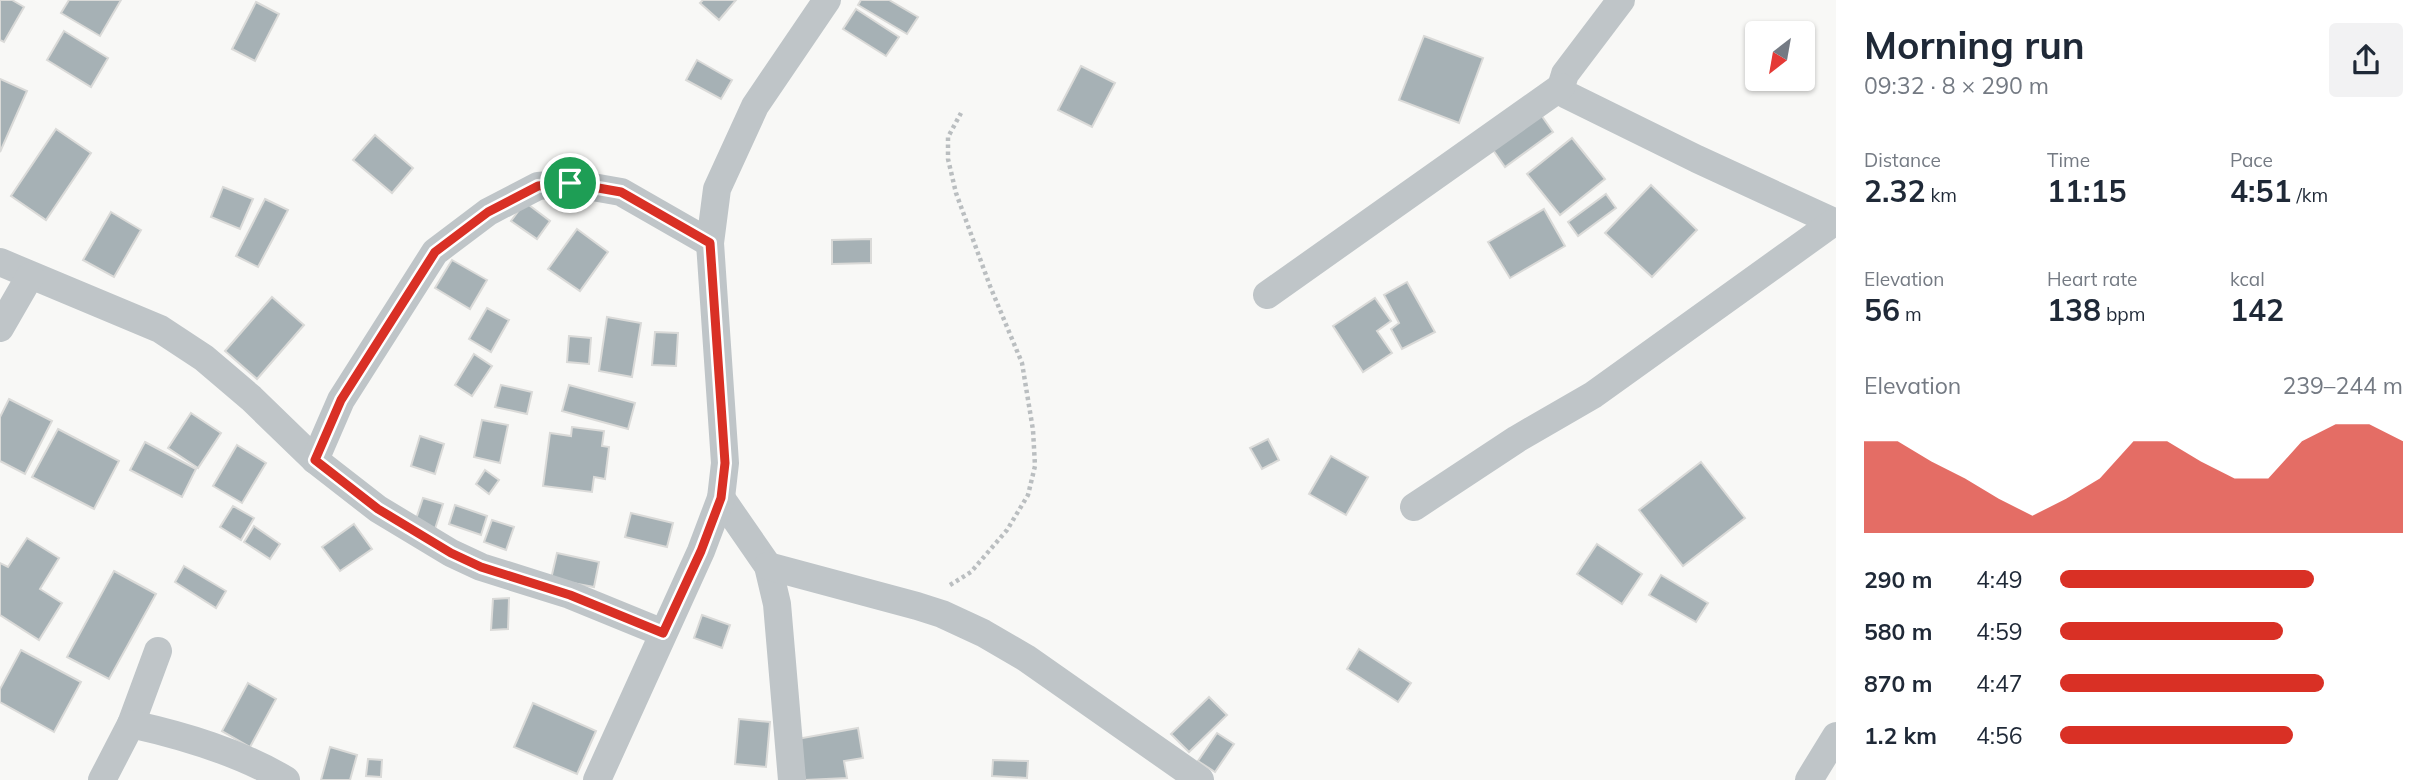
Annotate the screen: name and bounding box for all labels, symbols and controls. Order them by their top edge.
north arrow [1745,21,1815,91]
map controls [1745,21,1815,91]
text: Morning run [1864,21,2085,69]
button: share [2329,23,2403,97]
text: 09:32 · 8 × 290 m [1864,71,2049,100]
text: Distance [1864,148,1941,172]
text: Time [2047,148,2090,172]
text: Pace [2230,148,2273,172]
pin [540,153,600,213]
icon: arrive [551,164,589,202]
text: 2.32 [1864,172,1925,210]
text: 11:15 [2047,172,2126,210]
text: 4:51 [2230,172,2291,210]
text: km [1925,183,1957,207]
text: /km [2291,183,2328,207]
text: Elevation [1864,267,1944,291]
text: Heart rate [2047,267,2137,291]
text: kcal [2230,267,2265,291]
text: 56 [1864,291,1900,329]
text: 138 [2047,291,2101,329]
text: 142 [2230,291,2284,329]
text: m [1900,302,1922,326]
text: bpm [2101,302,2145,326]
text: Elevation [1864,371,1961,400]
text: 239–244 m [2282,371,2403,400]
text: 290 m [1864,565,1932,594]
text: 4:49 [1976,565,2023,594]
text: 580 m [1864,617,1932,646]
text: 4:59 [1976,617,2023,646]
text: 870 m [1864,669,1932,698]
text: 4:47 [1976,669,2023,698]
text: 1.2 km [1864,721,1937,750]
text: 4:56 [1976,721,2023,750]

